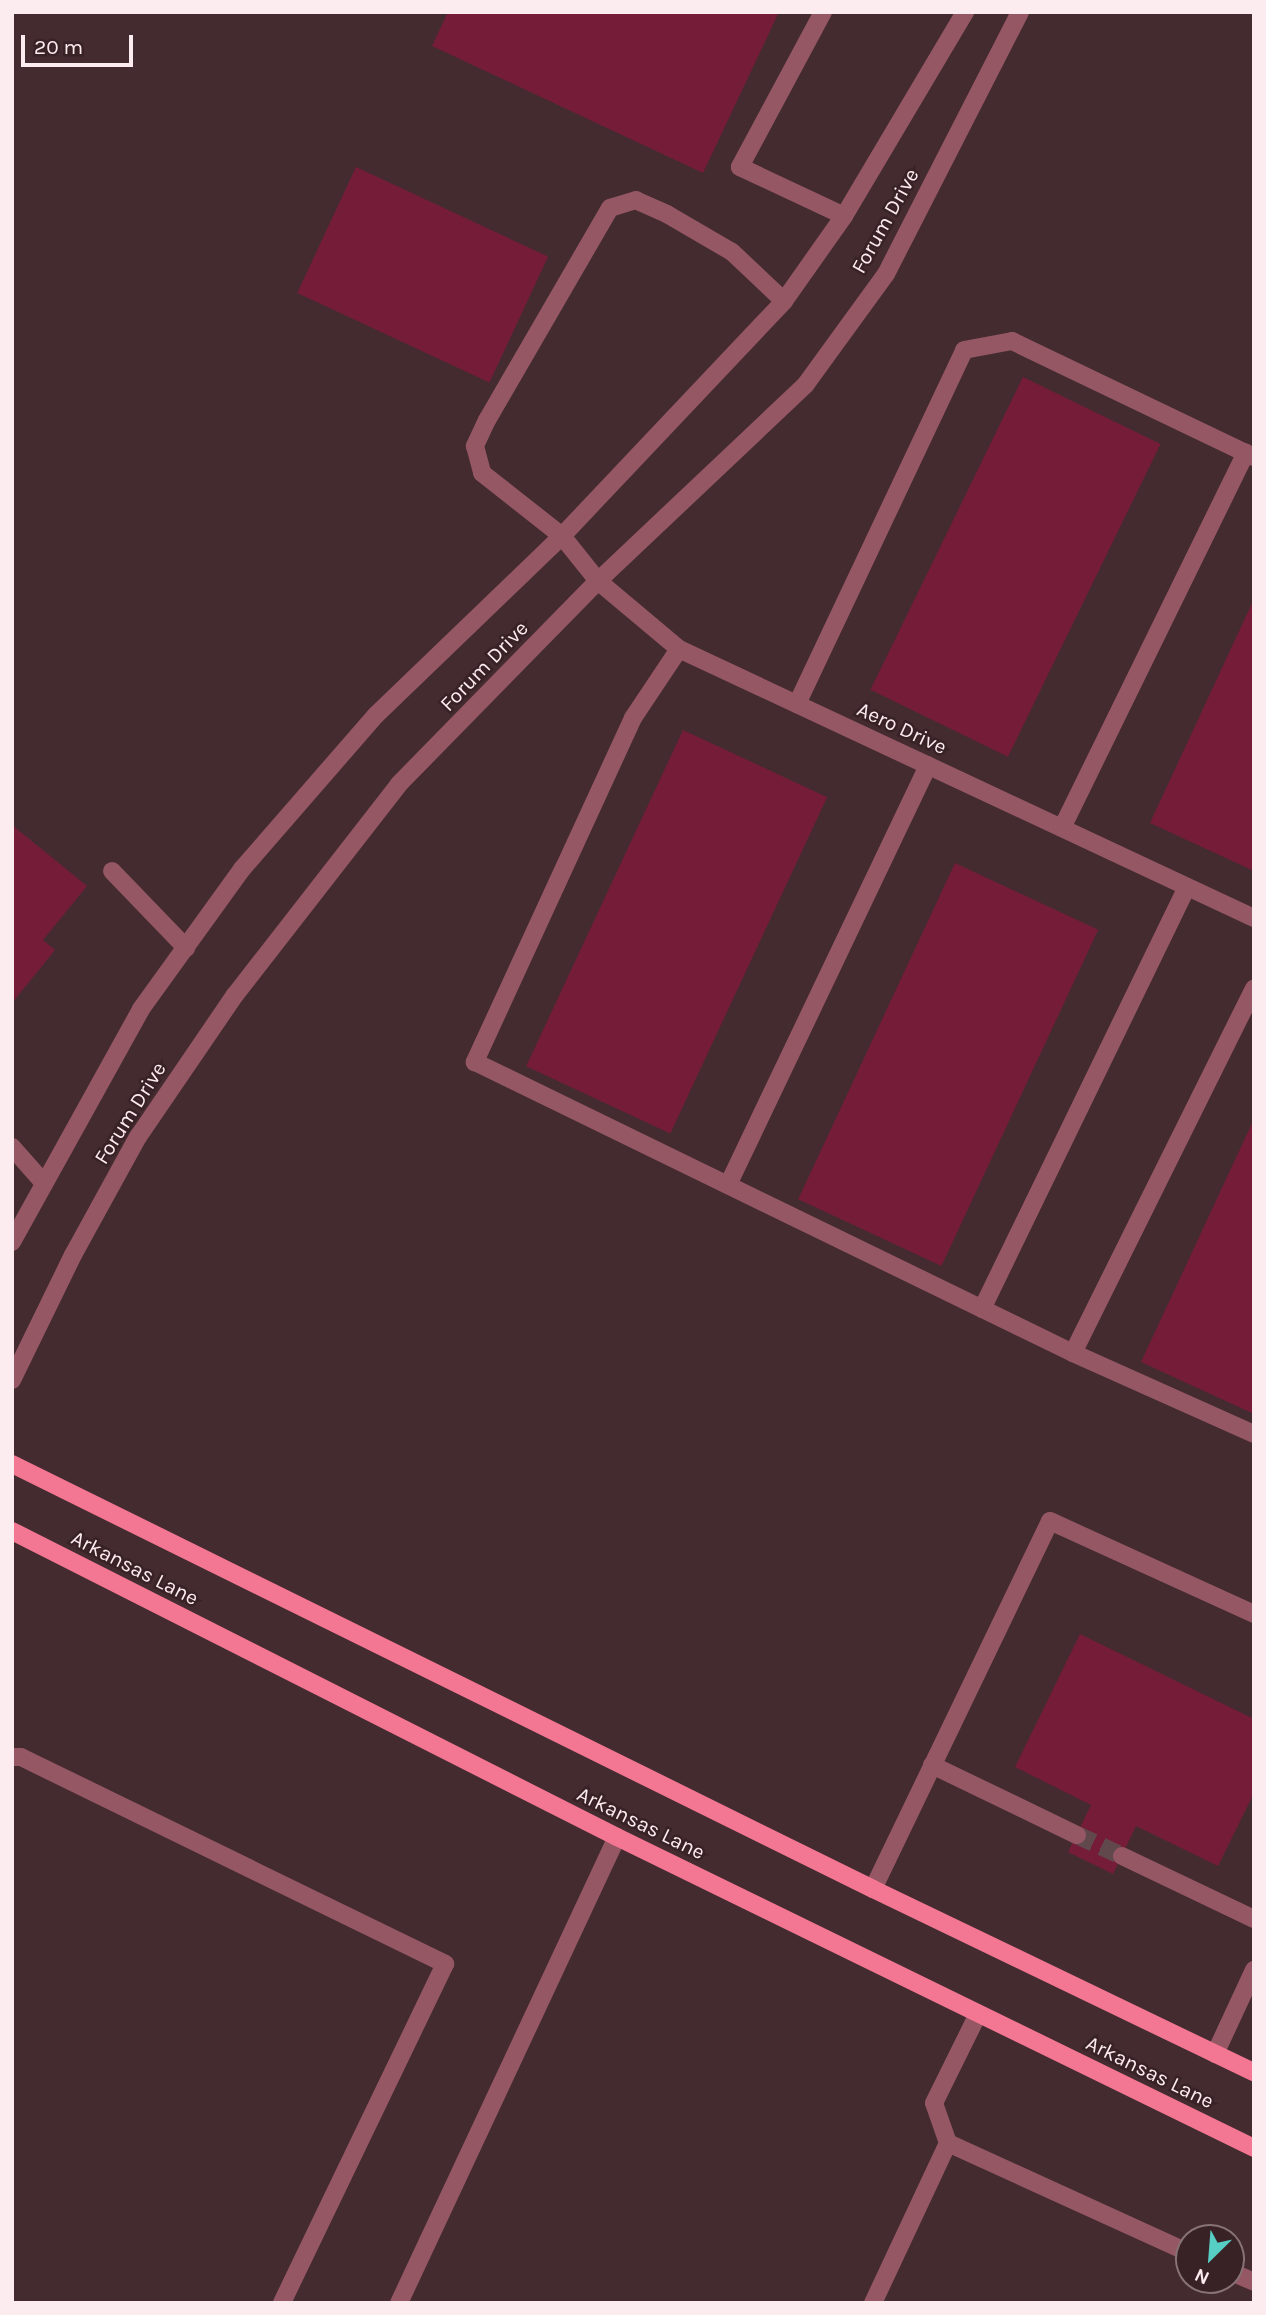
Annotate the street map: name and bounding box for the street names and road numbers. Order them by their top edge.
street label: Forum Drive [846,164,924,278]
street label: Forum Drive [435,616,533,716]
street label: Aero Drive [853,696,951,760]
street label: Forum Drive [89,1057,171,1169]
street label: Arkansas Lane [67,1525,203,1611]
street label: Arkansas Lane [573,1781,709,1865]
street label: Arkansas Lane [1082,2030,1218,2114]

